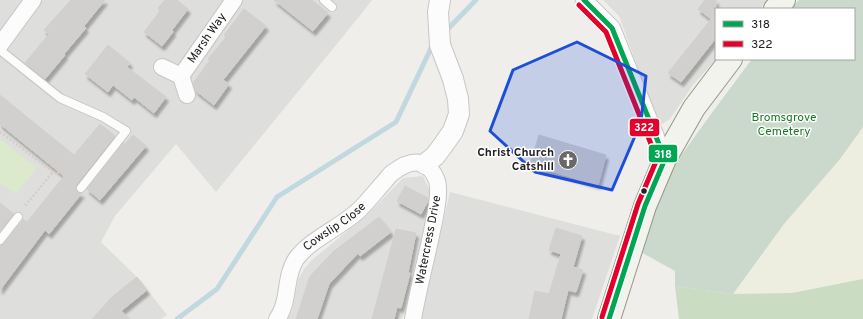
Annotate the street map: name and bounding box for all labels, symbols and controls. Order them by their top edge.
legend [715,8,855,60]
street label: Marsh Way [184,10,230,67]
text: 318 [751,17,770,33]
text: 322 [751,37,773,53]
park label: Bromsgrove Cemetery [752,110,816,140]
line badge: 322 [629,118,660,137]
text: 322 [634,121,654,135]
line badge: 318 [648,144,678,163]
place label: Christ Church Catshill [477,145,554,175]
text: 318 [654,148,672,162]
church icon: Christ Church Catshill [557,149,579,171]
unlabelled marker [639,186,649,196]
street label: Watercress Drive [413,194,445,286]
street label: Cowslip Close [300,199,370,255]

